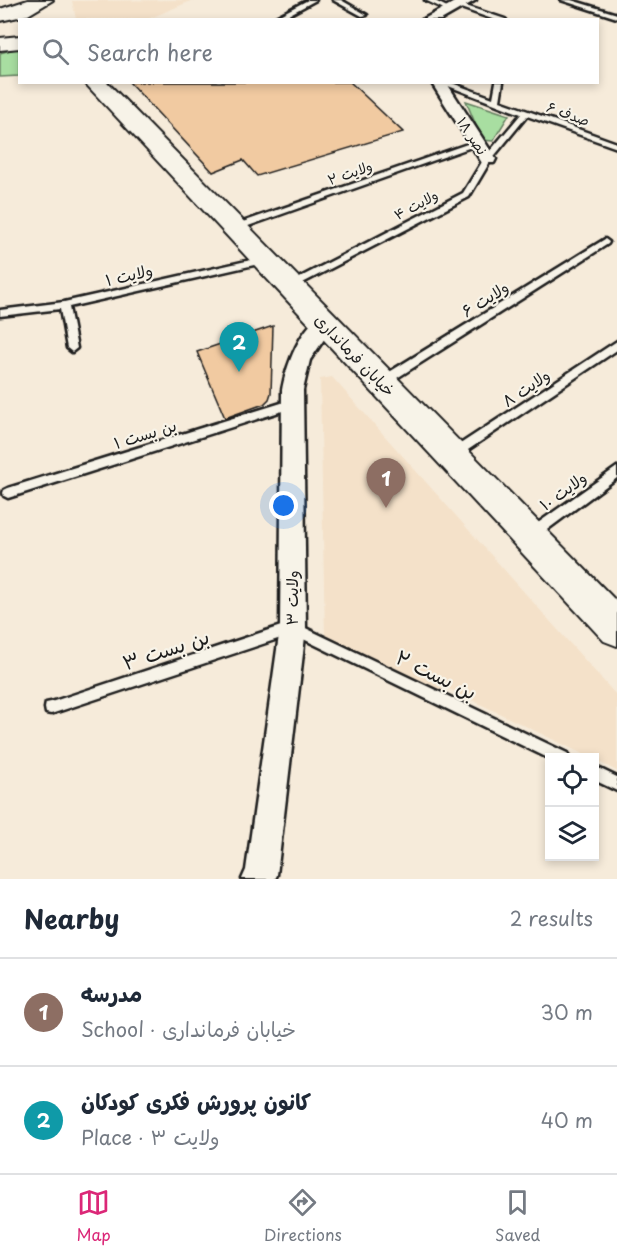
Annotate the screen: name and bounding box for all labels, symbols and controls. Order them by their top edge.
search box [18,18,599,84]
icon: search [39,35,72,68]
text: Search here [87,35,213,68]
street label: صدف ۶ [544,96,593,131]
street label: نصر ۱۸ [452,113,493,159]
street label: ولایت ۲ [325,155,375,190]
street label: ولایت ۴ [390,184,442,225]
street label: ولایت ۱ [103,257,155,291]
street label: ولایت ۶ [456,274,513,322]
street label: خیابان فرمانداری [310,308,401,401]
pin: 2 [220,322,258,372]
street label: ولایت ۸ [497,362,554,412]
street label: بن بست ۱ [110,412,179,454]
pin: 1 [366,458,406,508]
street label: ولایت ۱۰ [534,465,591,515]
your location [269,491,298,520]
street label: ولایت ۳ [279,570,303,626]
street label: بن بست ۳ [118,621,213,677]
street label: بن بست ۲ [391,642,482,707]
map controls [545,753,599,861]
button: locate [545,753,599,807]
button: layers [545,807,599,861]
text: Nearby [24,899,119,938]
text: 2 results [510,903,593,933]
text: مدرسه [81,976,142,1009]
text: 1 [39,997,48,1027]
text: 30 m [540,997,593,1027]
text: School · خیابان فرمانداری [81,1014,296,1044]
text: کانون پرورش فکری کودکان [81,1084,311,1117]
text: 2 [36,1105,51,1135]
text: 40 m [541,1105,593,1135]
text: Place · ولایت ۳ [81,1122,219,1152]
tab: Map [77,1186,111,1246]
tab: Directions [264,1186,342,1246]
tab: Saved [495,1186,540,1246]

